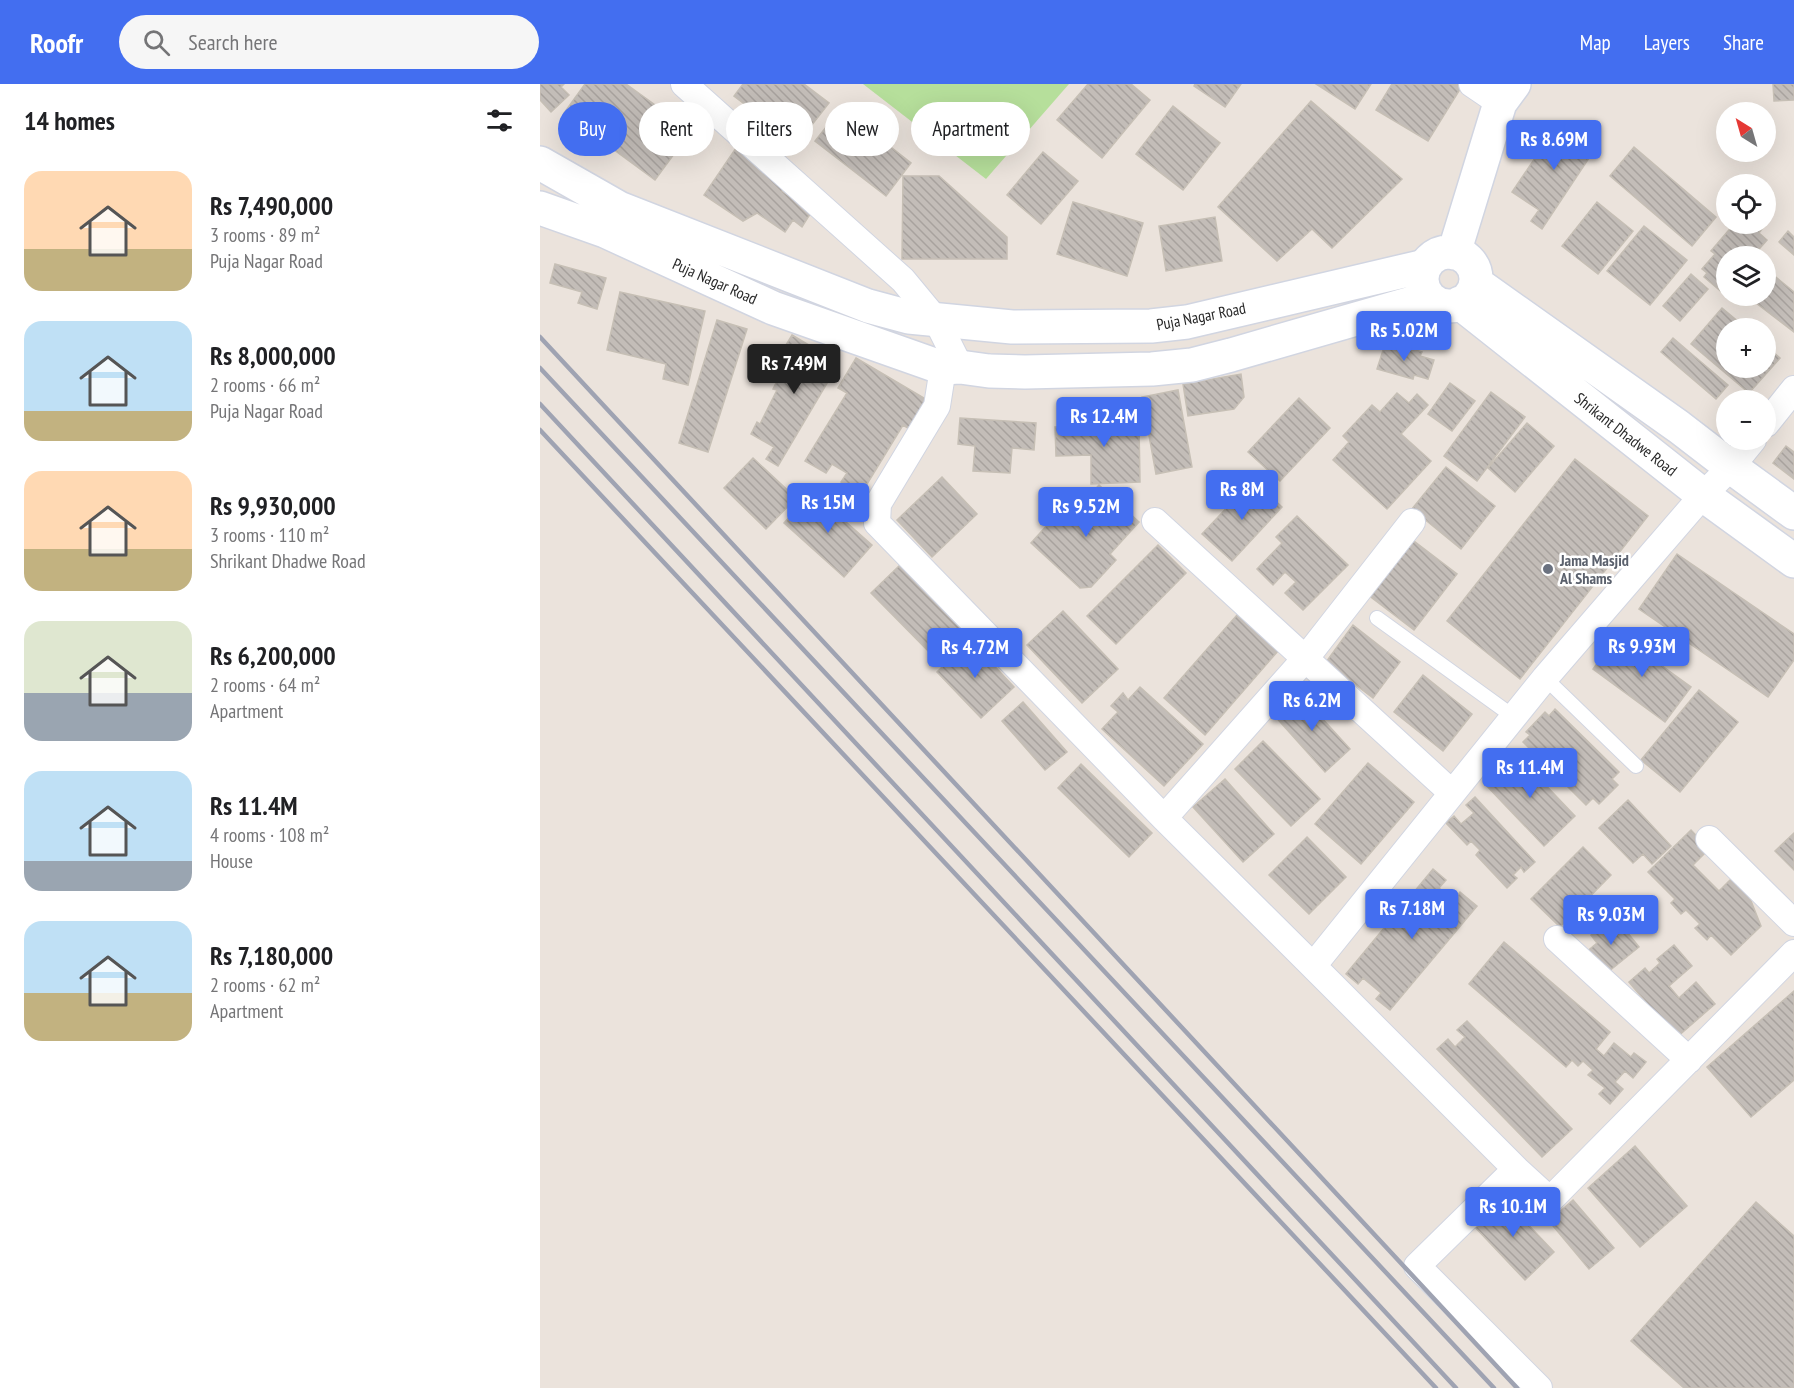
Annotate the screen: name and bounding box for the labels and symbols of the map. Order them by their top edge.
north arrow [1716,102,1776,162]
pin: Rs 8.69M [1492,120,1616,171]
street label: Puja Nagar Road [670,253,760,309]
street label: Puja Nagar Road [1155,298,1247,334]
pin: Rs 5.02M [1342,311,1466,362]
pin: Rs 7.49M [732,344,856,395]
street label: Shrikant Dhadwe Road [1571,388,1681,480]
pin: Rs 12.4M [1042,397,1166,448]
pin: Rs 8M [1200,470,1284,521]
pin: Rs 15M [779,483,877,534]
pin: Rs 9.52M [1024,487,1148,538]
place label: Jama Masjid Al Shams [1559,550,1629,588]
marker: Jama Masjid Al Shams [1541,562,1555,576]
pin: Rs 9.93M [1580,627,1704,678]
pin: Rs 4.72M [913,628,1037,679]
pin: Rs 6.2M [1257,681,1367,732]
pin: Rs 11.4M [1468,748,1592,799]
pin: Rs 7.18M [1350,889,1474,940]
pin: Rs 9.03M [1549,895,1673,946]
pin: Rs 10.1M [1451,1187,1575,1238]

